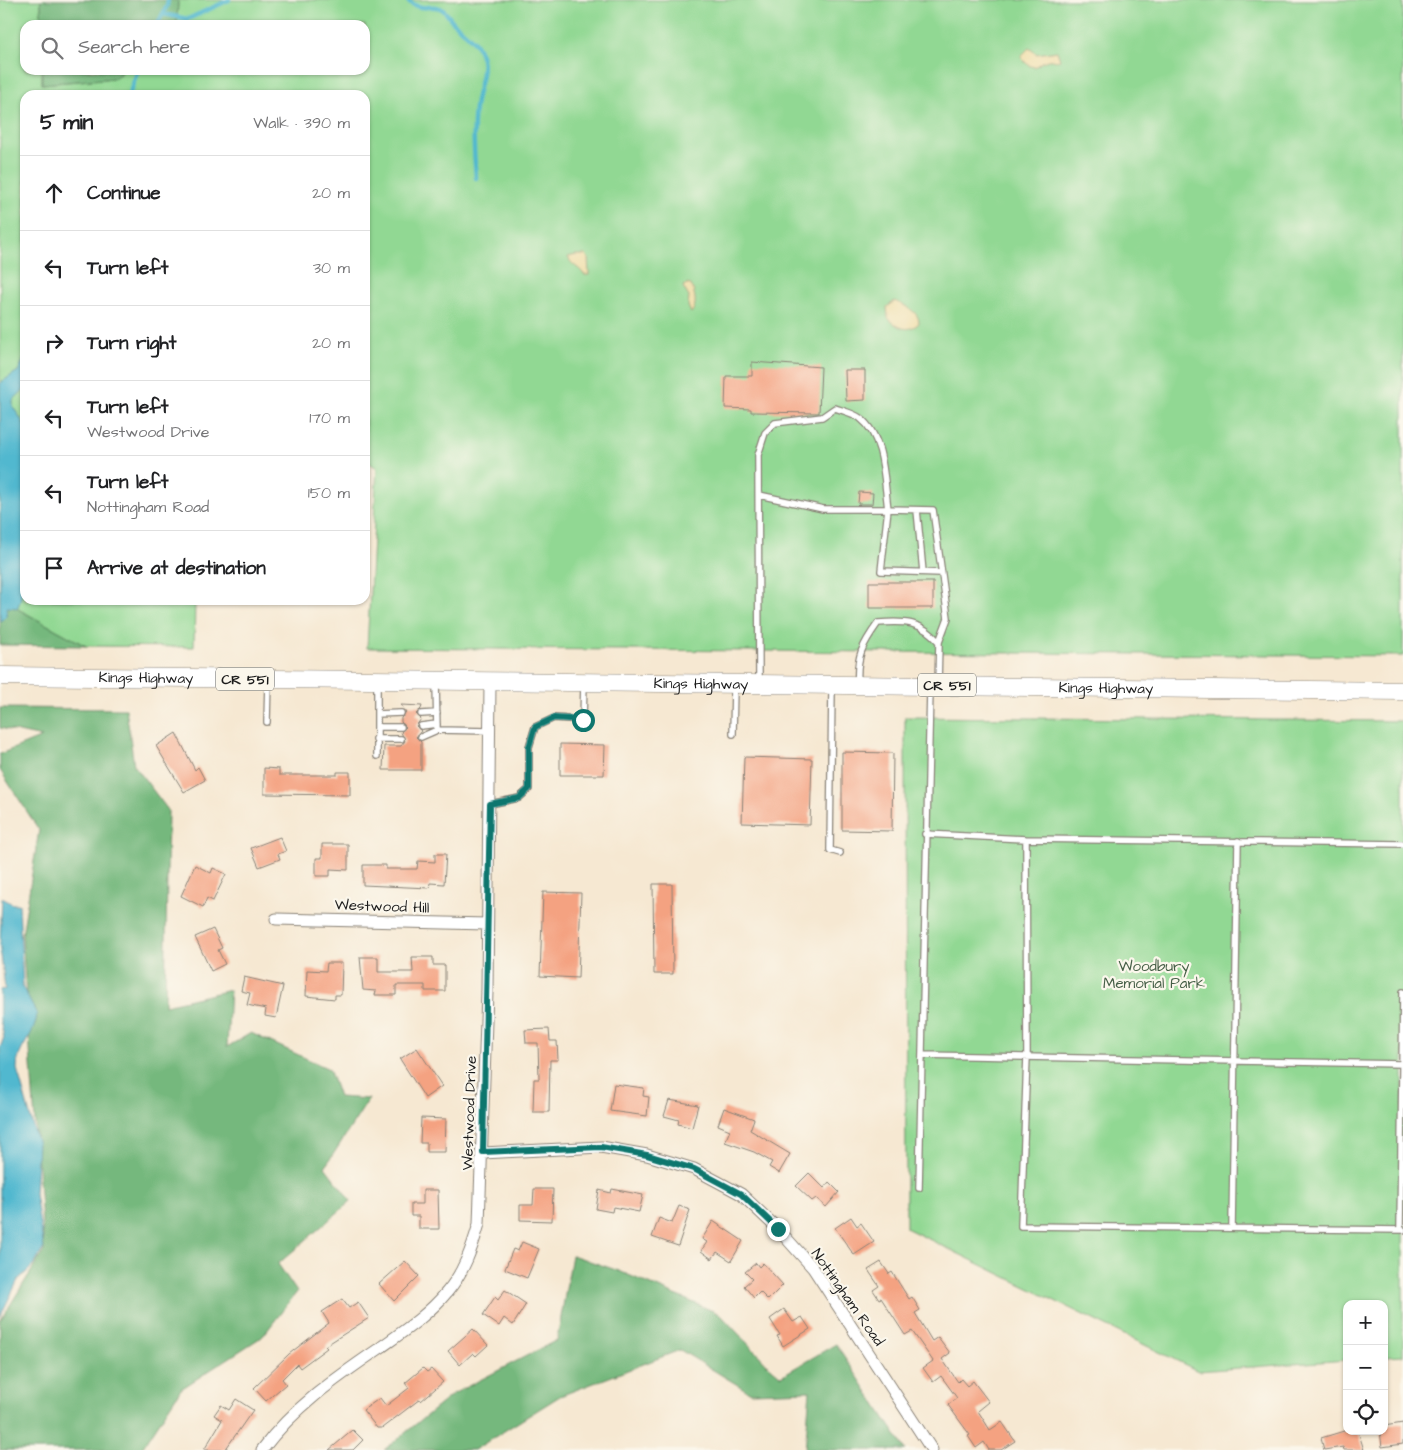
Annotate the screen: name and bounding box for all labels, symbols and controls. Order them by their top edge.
search box [20,20,370,75]
icon: search [38,34,66,62]
text: Search here [78,34,190,61]
text: 5 min [40,108,93,137]
text: Walk · 390 m [253,112,350,134]
icon: ahead [40,179,68,207]
text: Continue [87,180,161,207]
text: 20 m [312,182,350,204]
icon: left [40,254,68,282]
text: Turn left [87,255,168,282]
text: 30 m [313,257,350,279]
icon: right [40,329,68,357]
text: Turn right [87,330,176,357]
text: 20 m [312,332,350,354]
text: Turn left [87,394,168,421]
icon: left [40,404,68,432]
text: 170 m [309,407,350,429]
text: Westwood Drive [87,421,209,443]
text: Turn left [87,469,168,496]
icon: left [40,479,68,507]
text: 150 m [308,482,350,504]
text: Nottingham Road [87,496,209,518]
icon: arrive [40,554,68,582]
text: Arrive at destination [87,555,266,582]
street label: Kings Highway [99,667,193,690]
road number: CR 551 [216,668,274,691]
street label: Kings Highway [653,673,748,696]
road number: CR 551 [918,674,976,696]
street label: Kings Highway [1058,677,1153,700]
route start [572,709,595,732]
street label: Westwood Hill [334,894,430,919]
park label: Woodbury Memorial Park [1103,956,1205,994]
street label: Westwood Drive [457,1055,482,1171]
route end [767,1218,790,1241]
street label: Nottingham Road [805,1244,889,1351]
map controls [1343,1300,1388,1435]
button: + [1343,1300,1388,1345]
button: − [1343,1345,1388,1390]
button: locate [1343,1390,1388,1435]

